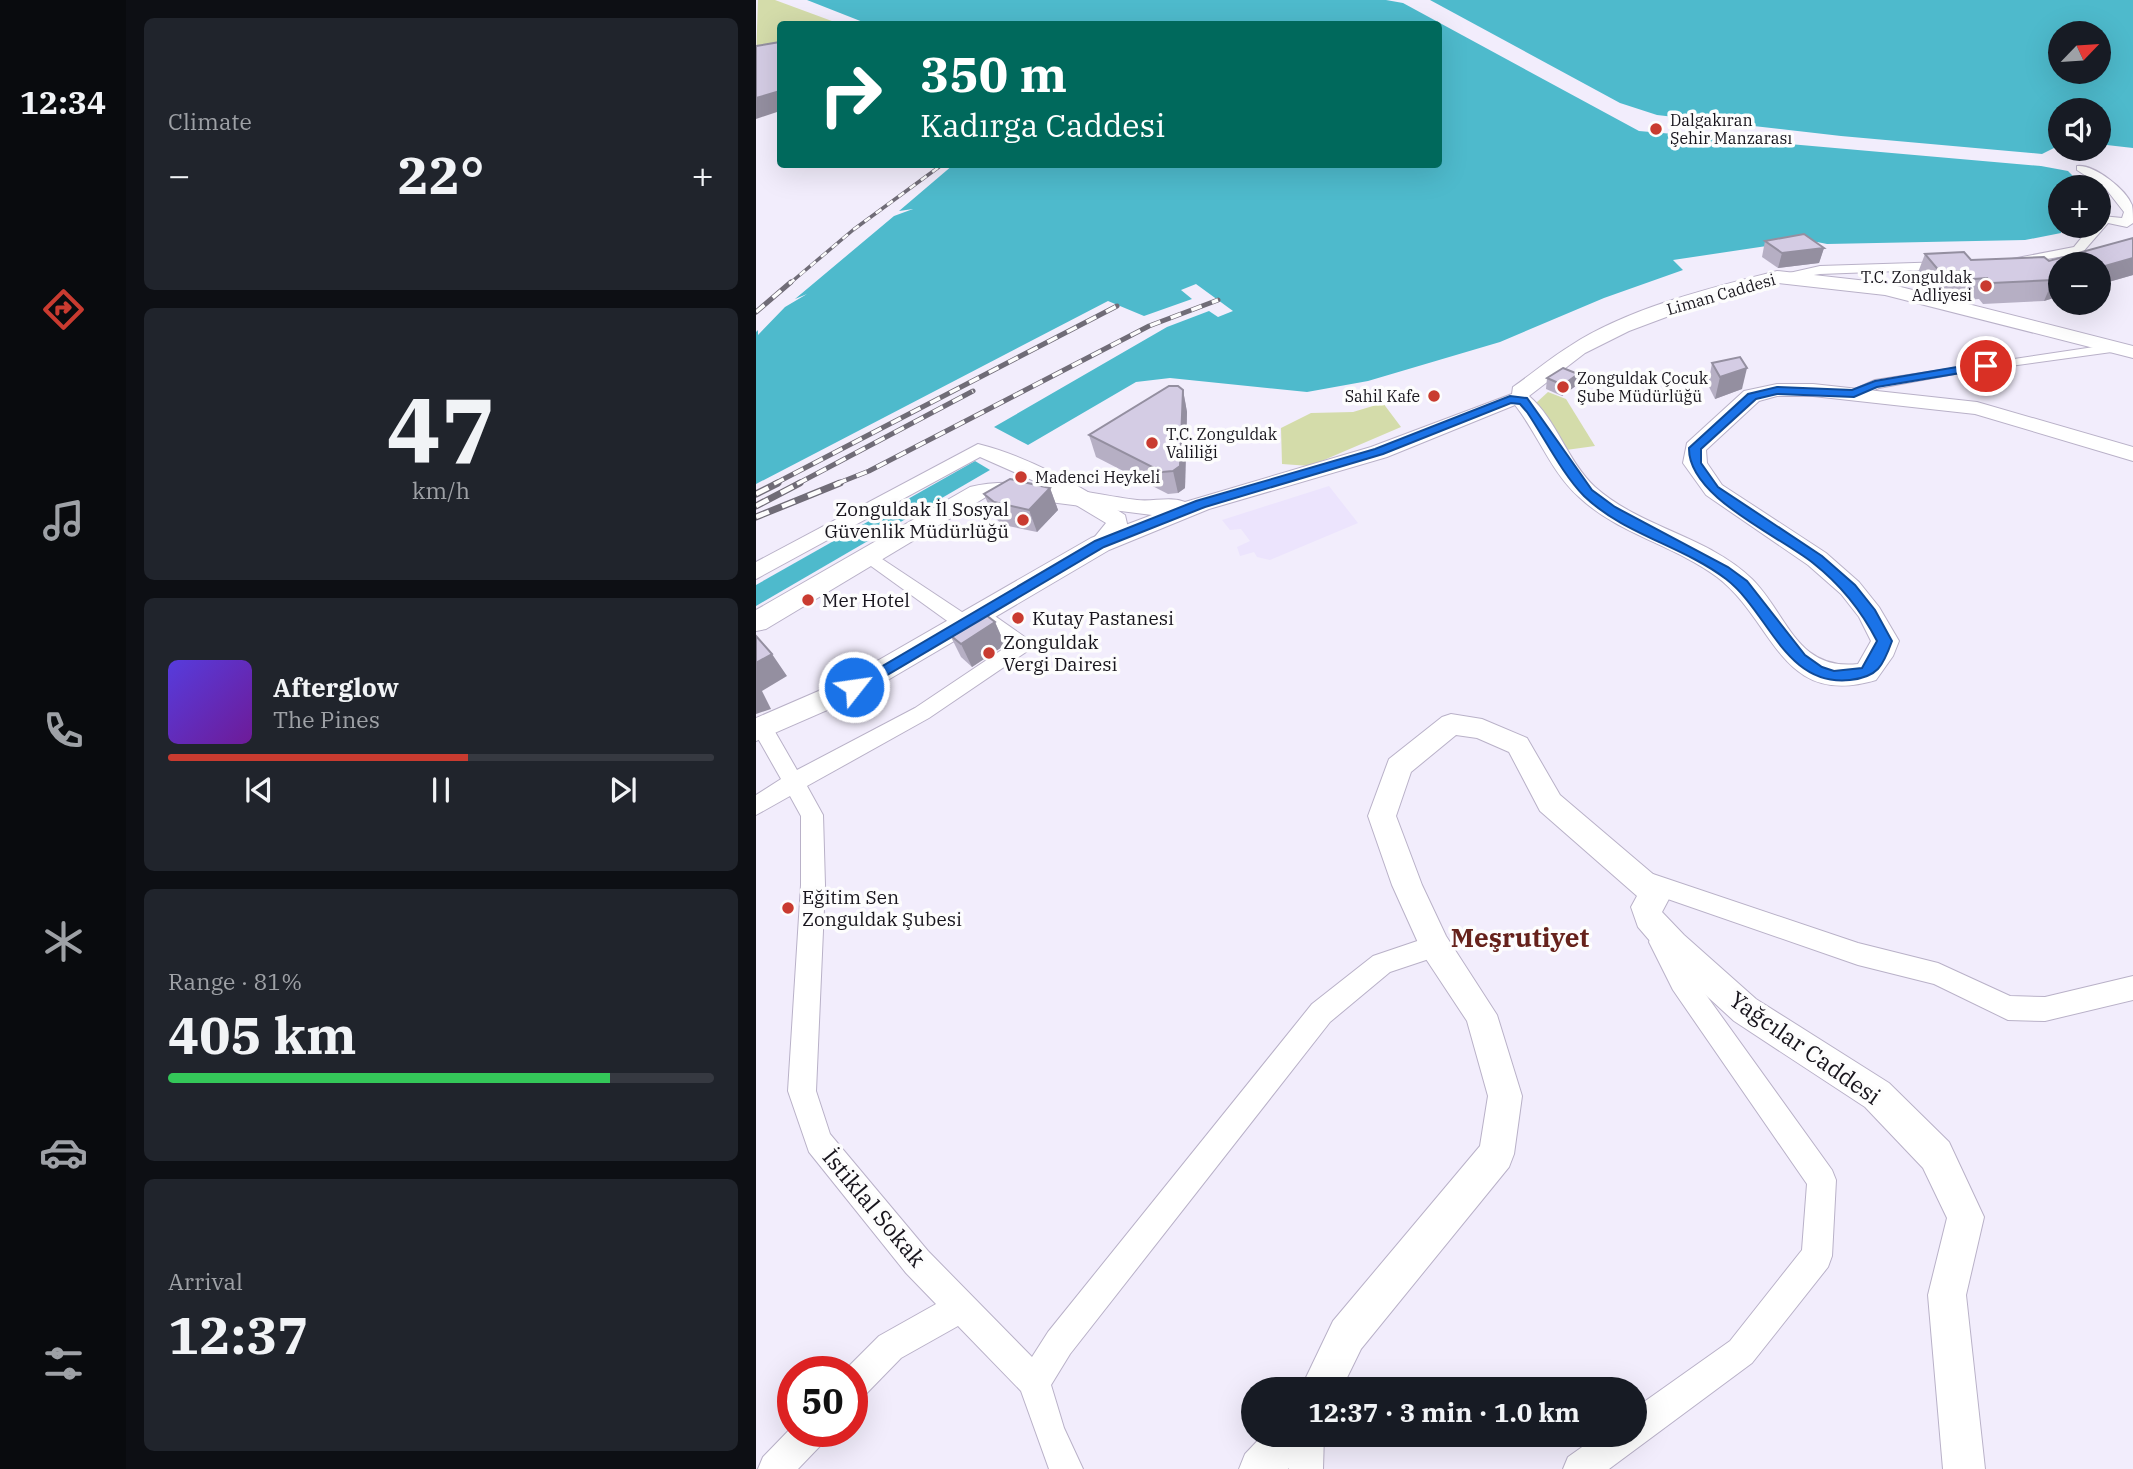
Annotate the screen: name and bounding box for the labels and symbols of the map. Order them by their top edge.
north arrow [2048,21,2110,84]
place label: Dalgakıran Şehir Manzarası [1670,110,1792,148]
marker: Dalgakıran Şehir Manzarası [1648,121,1664,137]
place label: T.C. Zonguldak Adliyesi [1861,267,1973,305]
street label: Liman Caddesi [1664,269,1778,319]
marker: T.C. Zonguldak Adliyesi [1978,278,1994,294]
pin [1956,336,2016,396]
place label: Zonguldak Çocuk Şube Müdürlüğü [1577,368,1709,406]
marker: Zonguldak Çocuk Şube Müdürlüğü [1555,379,1571,395]
place label: Sahil Kafe [1345,386,1420,406]
marker: Sahil Kafe [1426,388,1442,404]
place label: T.C. Zonguldak Valiliği [1166,424,1278,462]
marker: T.C. Zonguldak Valiliği [1144,435,1160,451]
place label: Madenci Heykeli [1035,467,1160,487]
marker: Madenci Heykeli [1013,469,1029,485]
place label: Zonguldak İl Sosyal Güvenlik Müdürlüğü [824,497,1009,543]
marker: Zonguldak İl Sosyal Güvenlik Müdürlüğü [1015,512,1031,528]
place label: Mer Hotel [822,588,910,612]
marker: Mer Hotel [800,592,816,608]
place label: Kutay Pastanesi [1032,606,1174,630]
marker: Kutay Pastanesi [1010,610,1026,626]
place label: Zonguldak Vergi Dairesi [1003,630,1118,676]
marker: Zonguldak Vergi Dairesi [981,645,997,661]
position arrow [817,650,891,724]
place label: Eğitim Sen Zonguldak Şubesi [802,885,962,931]
marker: Eğitim Sen Zonguldak Şubesi [780,900,796,916]
district label: Meşrutiyet [1451,920,1589,954]
street label: Yağcılar Caddesi [1724,984,1887,1111]
street label: İstiklal Sokak [817,1142,933,1273]
speed limit sign: 50 [777,1356,868,1447]

